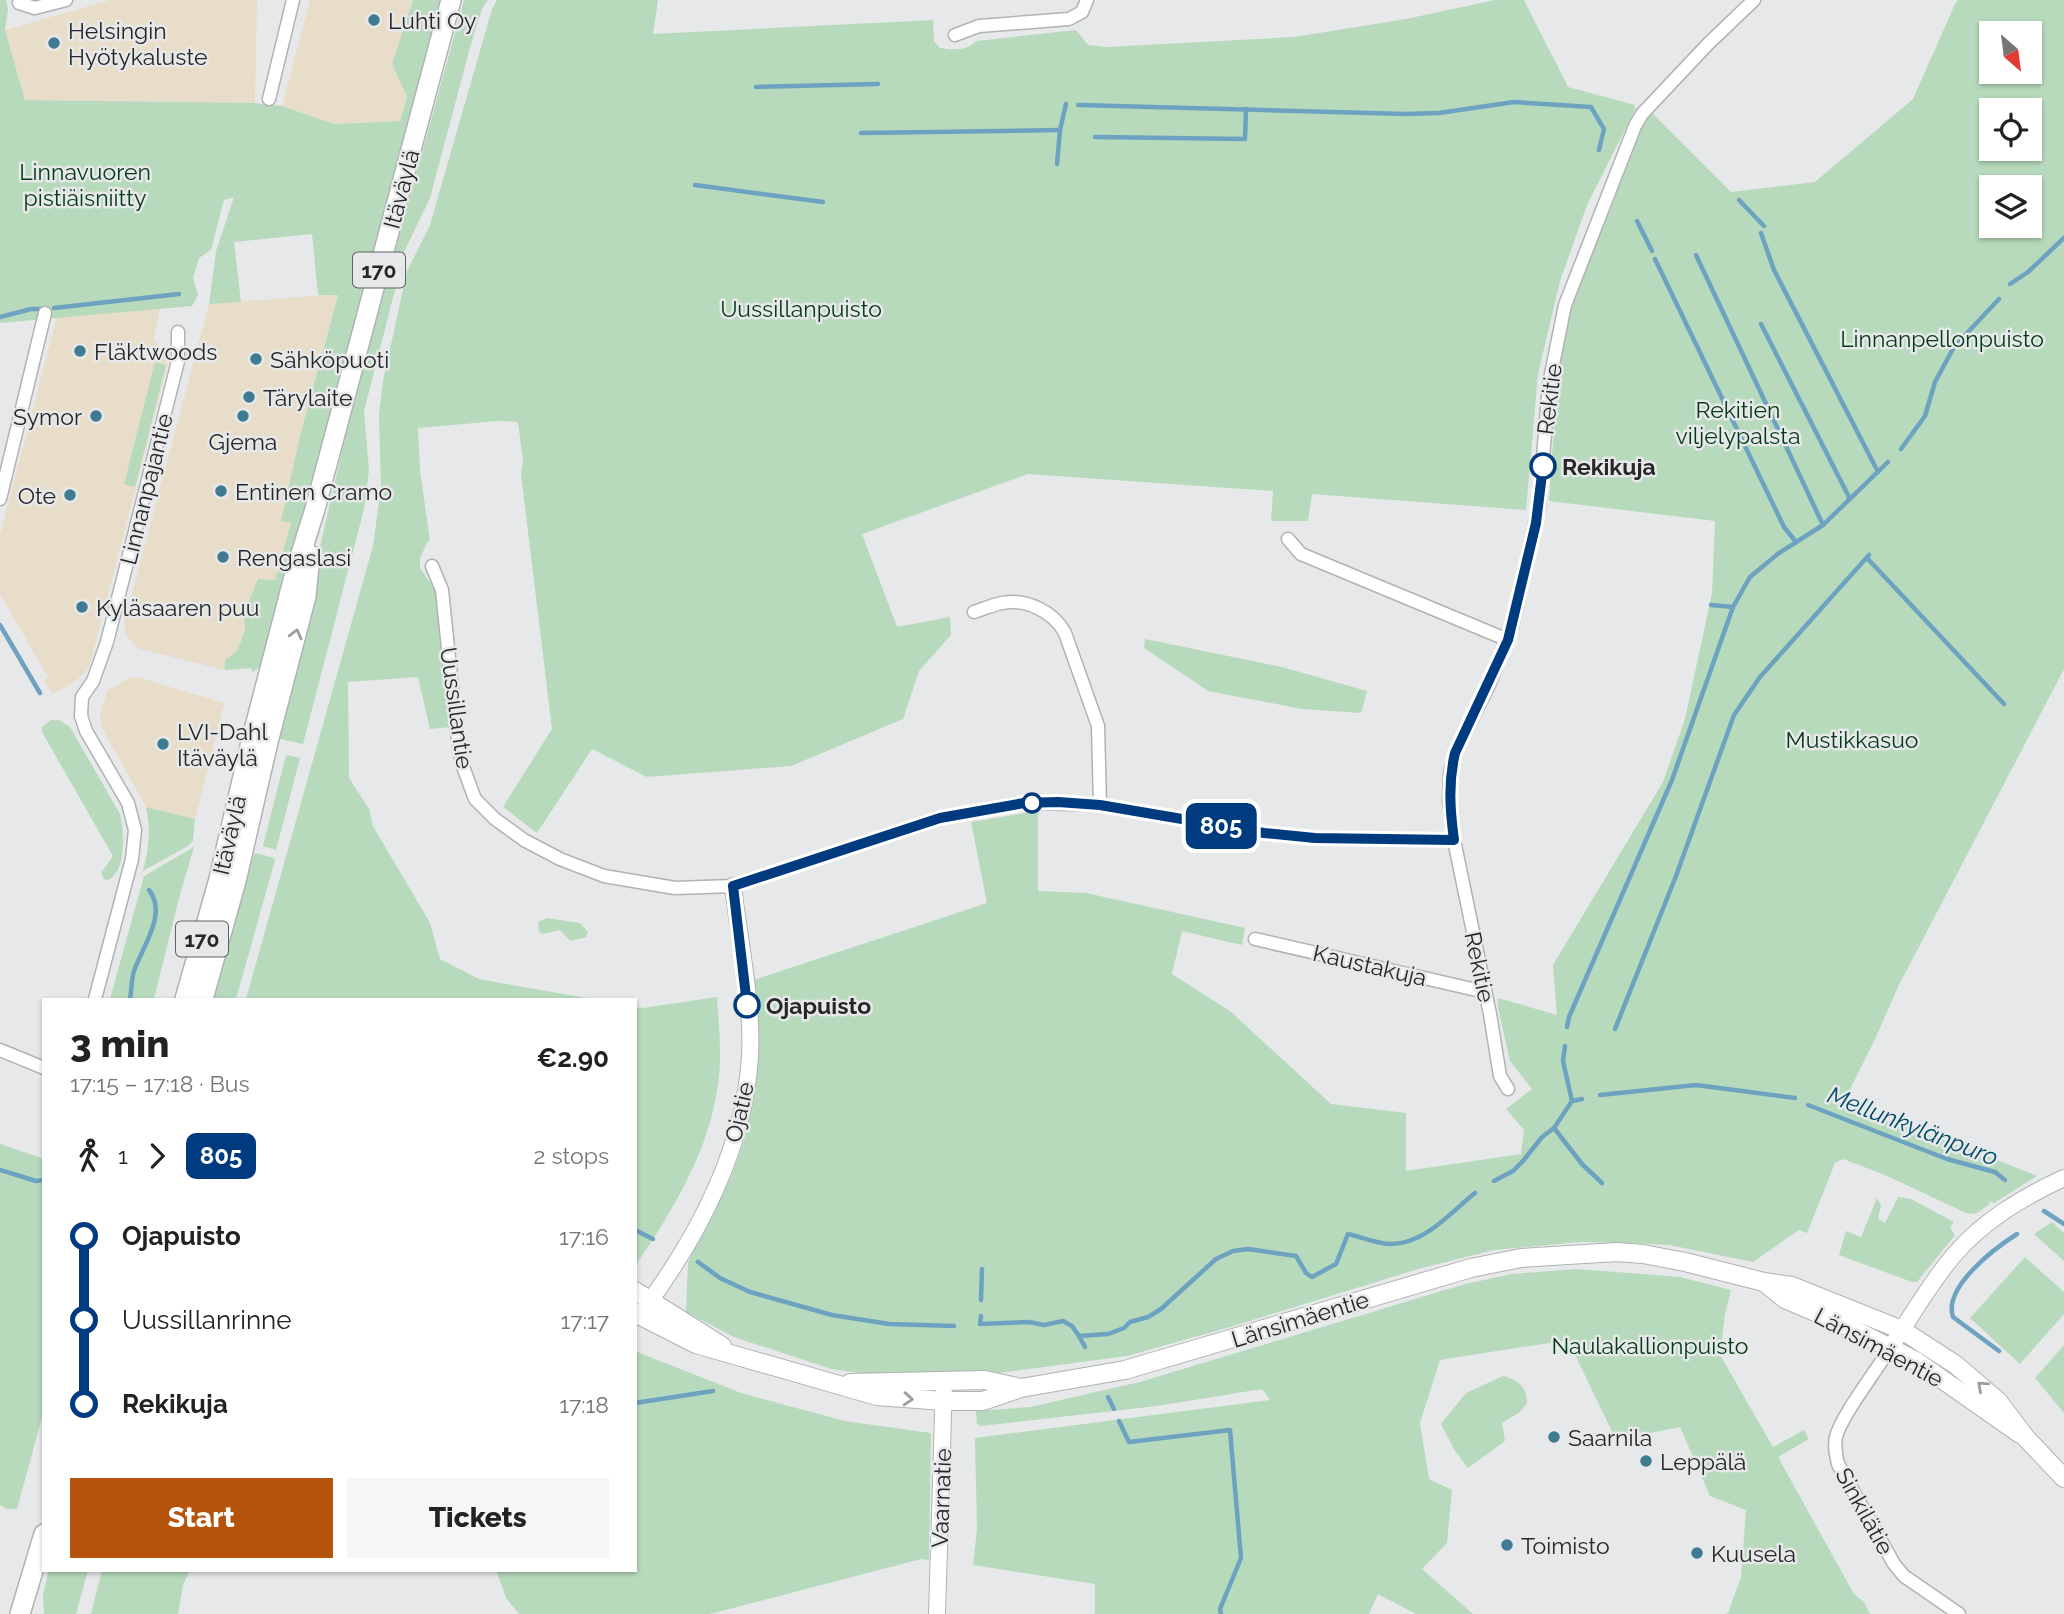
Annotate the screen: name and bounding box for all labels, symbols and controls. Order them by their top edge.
place label: Luhti Oy [388,7,477,34]
marker: Luhti Oy [366,12,382,28]
place label: Helsingin Hyötykaluste [68,17,207,70]
north arrow [1979,21,2042,84]
map controls [1979,21,2042,238]
marker: Helsingin Hyötykaluste [46,35,62,51]
button: locate [1979,98,2042,161]
street label: Itäväylä [377,146,425,232]
park label: Linnavuoren pistiäisniitty [19,158,151,211]
button: layers [1979,175,2042,238]
road number: 170 [353,252,405,288]
park label: Uussillanpuisto [720,295,882,322]
park label: Linnanpellonpuisto [1840,325,2044,352]
place label: Fläktwoods [94,338,217,365]
marker: Fläktwoods [72,343,88,359]
place label: Sähköpuoti [270,346,389,373]
marker: Sähköpuoti [248,351,264,367]
street label: Rekitie [1531,362,1567,436]
place label: Tärylaite [263,384,353,411]
marker: Tärylaite [241,389,257,405]
park label: Rekitien viljelypalsta [1676,396,1800,449]
place label: Symor [13,403,82,430]
marker: Symor [88,408,104,424]
marker: Gjema [235,408,251,424]
street label: Linnanpajantie [114,410,178,568]
place label: Gjema [209,428,277,455]
marker: Rekikuja [1530,453,1556,479]
place label: Rekikuja [1562,453,1656,480]
place label: Entinen Cramo [235,478,392,505]
place label: Ote [18,482,56,509]
marker: Entinen Cramo [213,483,229,499]
marker: Ote [62,487,78,503]
place label: Rengaslasi [237,544,351,571]
marker: Rengaslasi [215,549,231,565]
place label: Kyläsaaren puu [96,594,259,621]
marker: Kyläsaaren puu [74,599,90,615]
one-way arrow [288,628,302,640]
street label: Uussillantie [435,645,479,771]
place label: LVI-Dahl Itäväylä [177,718,268,771]
park label: Mustikkasuo [1786,726,1919,753]
marker: LVI-Dahl Itäväylä [155,736,171,752]
street label: Itäväylä [207,793,251,877]
unlabelled marker [1022,793,1042,813]
line badge: 805 [1181,803,1261,849]
text: 805 [1200,811,1242,840]
road number: 170 [176,922,228,956]
street label: Rekitie [1459,929,1501,1005]
street label: Kaustakuja [1310,939,1430,991]
marker: Ojapuisto [734,992,760,1018]
place label: Ojapuisto [766,992,871,1019]
text: 3 min [70,1021,170,1066]
text: €2.90 [536,1043,609,1073]
text: 17:15 – 17:18 · Bus [70,1070,250,1097]
street label: Ojatie [719,1079,759,1145]
water label: Mellunkylänpuro [1824,1080,2002,1172]
icon: walk [70,1137,108,1175]
icon: forward [138,1137,176,1175]
text: 805 [200,1141,242,1170]
text: 1 [118,1142,128,1169]
text: 2 stops [534,1142,609,1169]
text: Ojapuisto [122,1221,241,1251]
text: 17:16 [559,1223,609,1250]
street label: Länsimäentie [1228,1285,1372,1353]
street label: Länsimäentie [1810,1302,1948,1392]
text: Uussillanrinne [122,1305,291,1335]
text: 17:17 [561,1307,609,1334]
park label: Naulakallionpuisto [1551,1332,1749,1359]
one-way arrow [1977,1382,1990,1394]
text: Rekikuja [122,1389,228,1419]
text: 17:18 [559,1391,609,1418]
one-way arrow [903,1391,914,1406]
place label: Saarnila [1568,1424,1652,1451]
marker: Saarnila [1546,1429,1562,1445]
street label: Vaarnatie [926,1448,956,1548]
place label: Leppälä [1660,1448,1746,1475]
marker: Leppälä [1638,1453,1654,1469]
street label: Sinkilätie [1830,1463,1900,1559]
button: Start [70,1478,333,1558]
button: Tickets [347,1478,609,1558]
place label: Toimisto [1521,1532,1610,1559]
marker: Toimisto [1499,1537,1515,1553]
place label: Kuusela [1711,1540,1796,1567]
marker: Kuusela [1689,1545,1705,1561]

